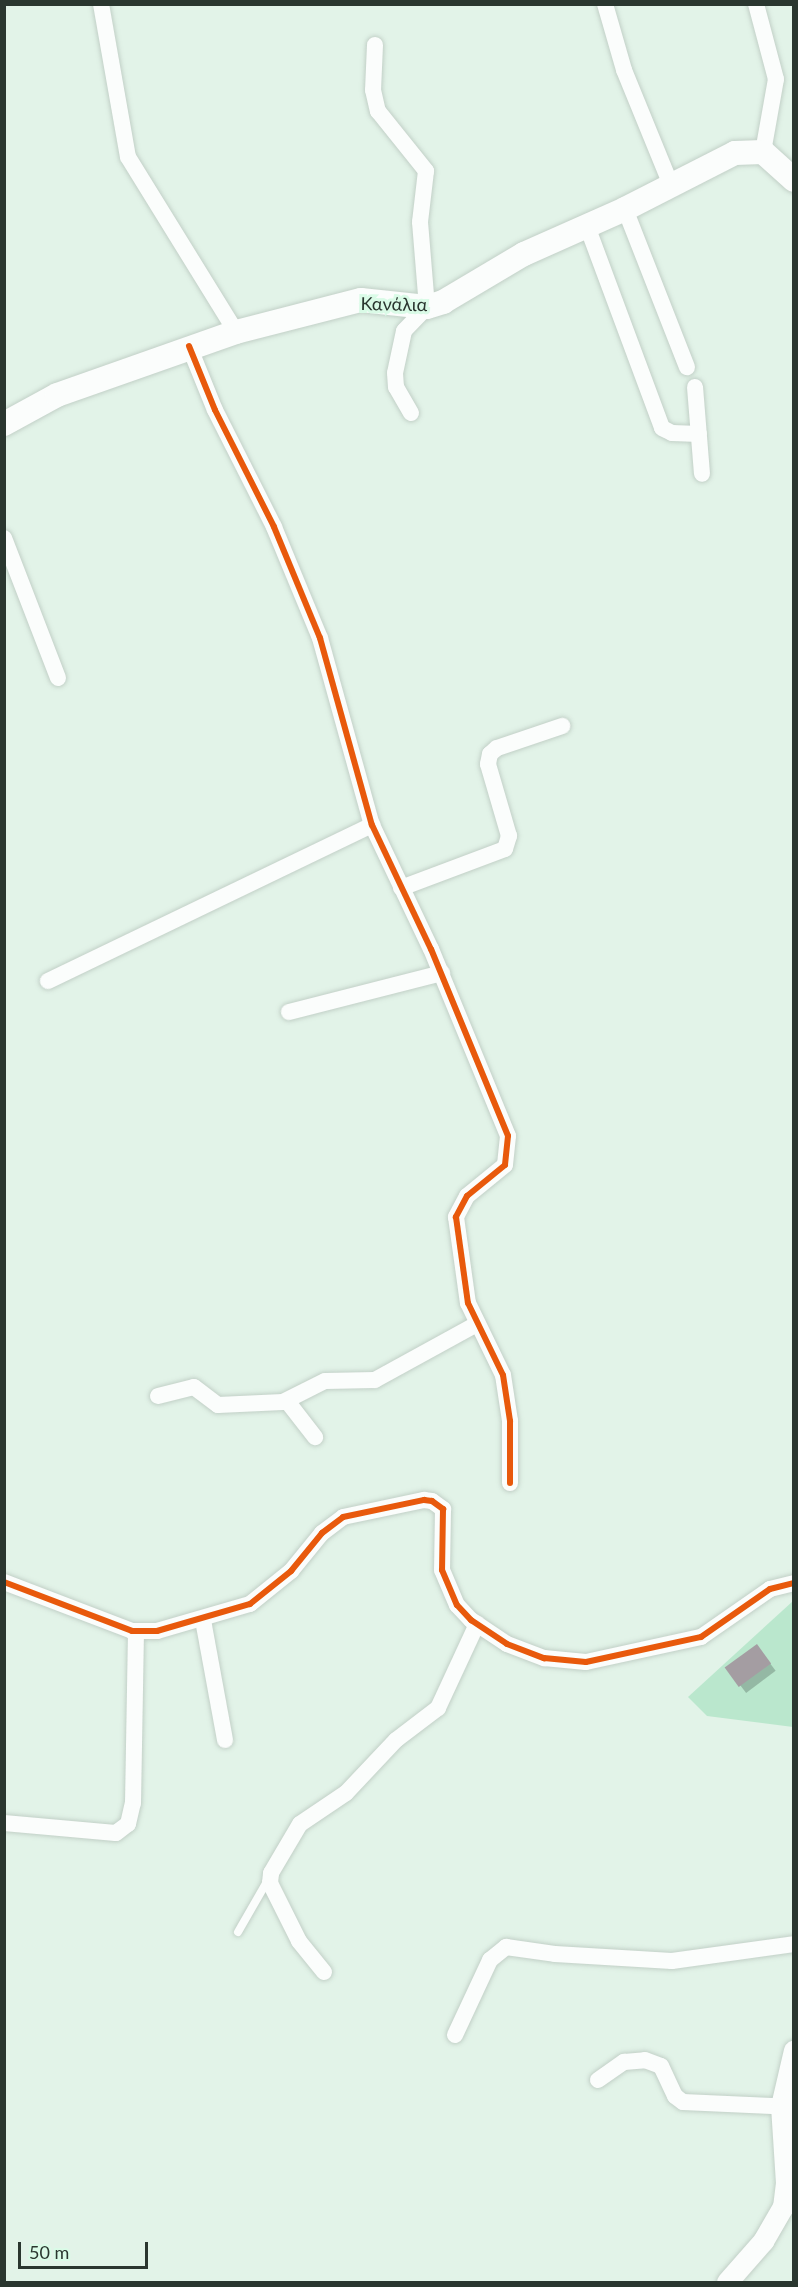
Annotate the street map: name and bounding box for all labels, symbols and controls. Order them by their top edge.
street label: Κανάλια [360,293,428,315]
scale bar [21,2230,152,2268]
text: 50 m [29,2241,69,2263]

